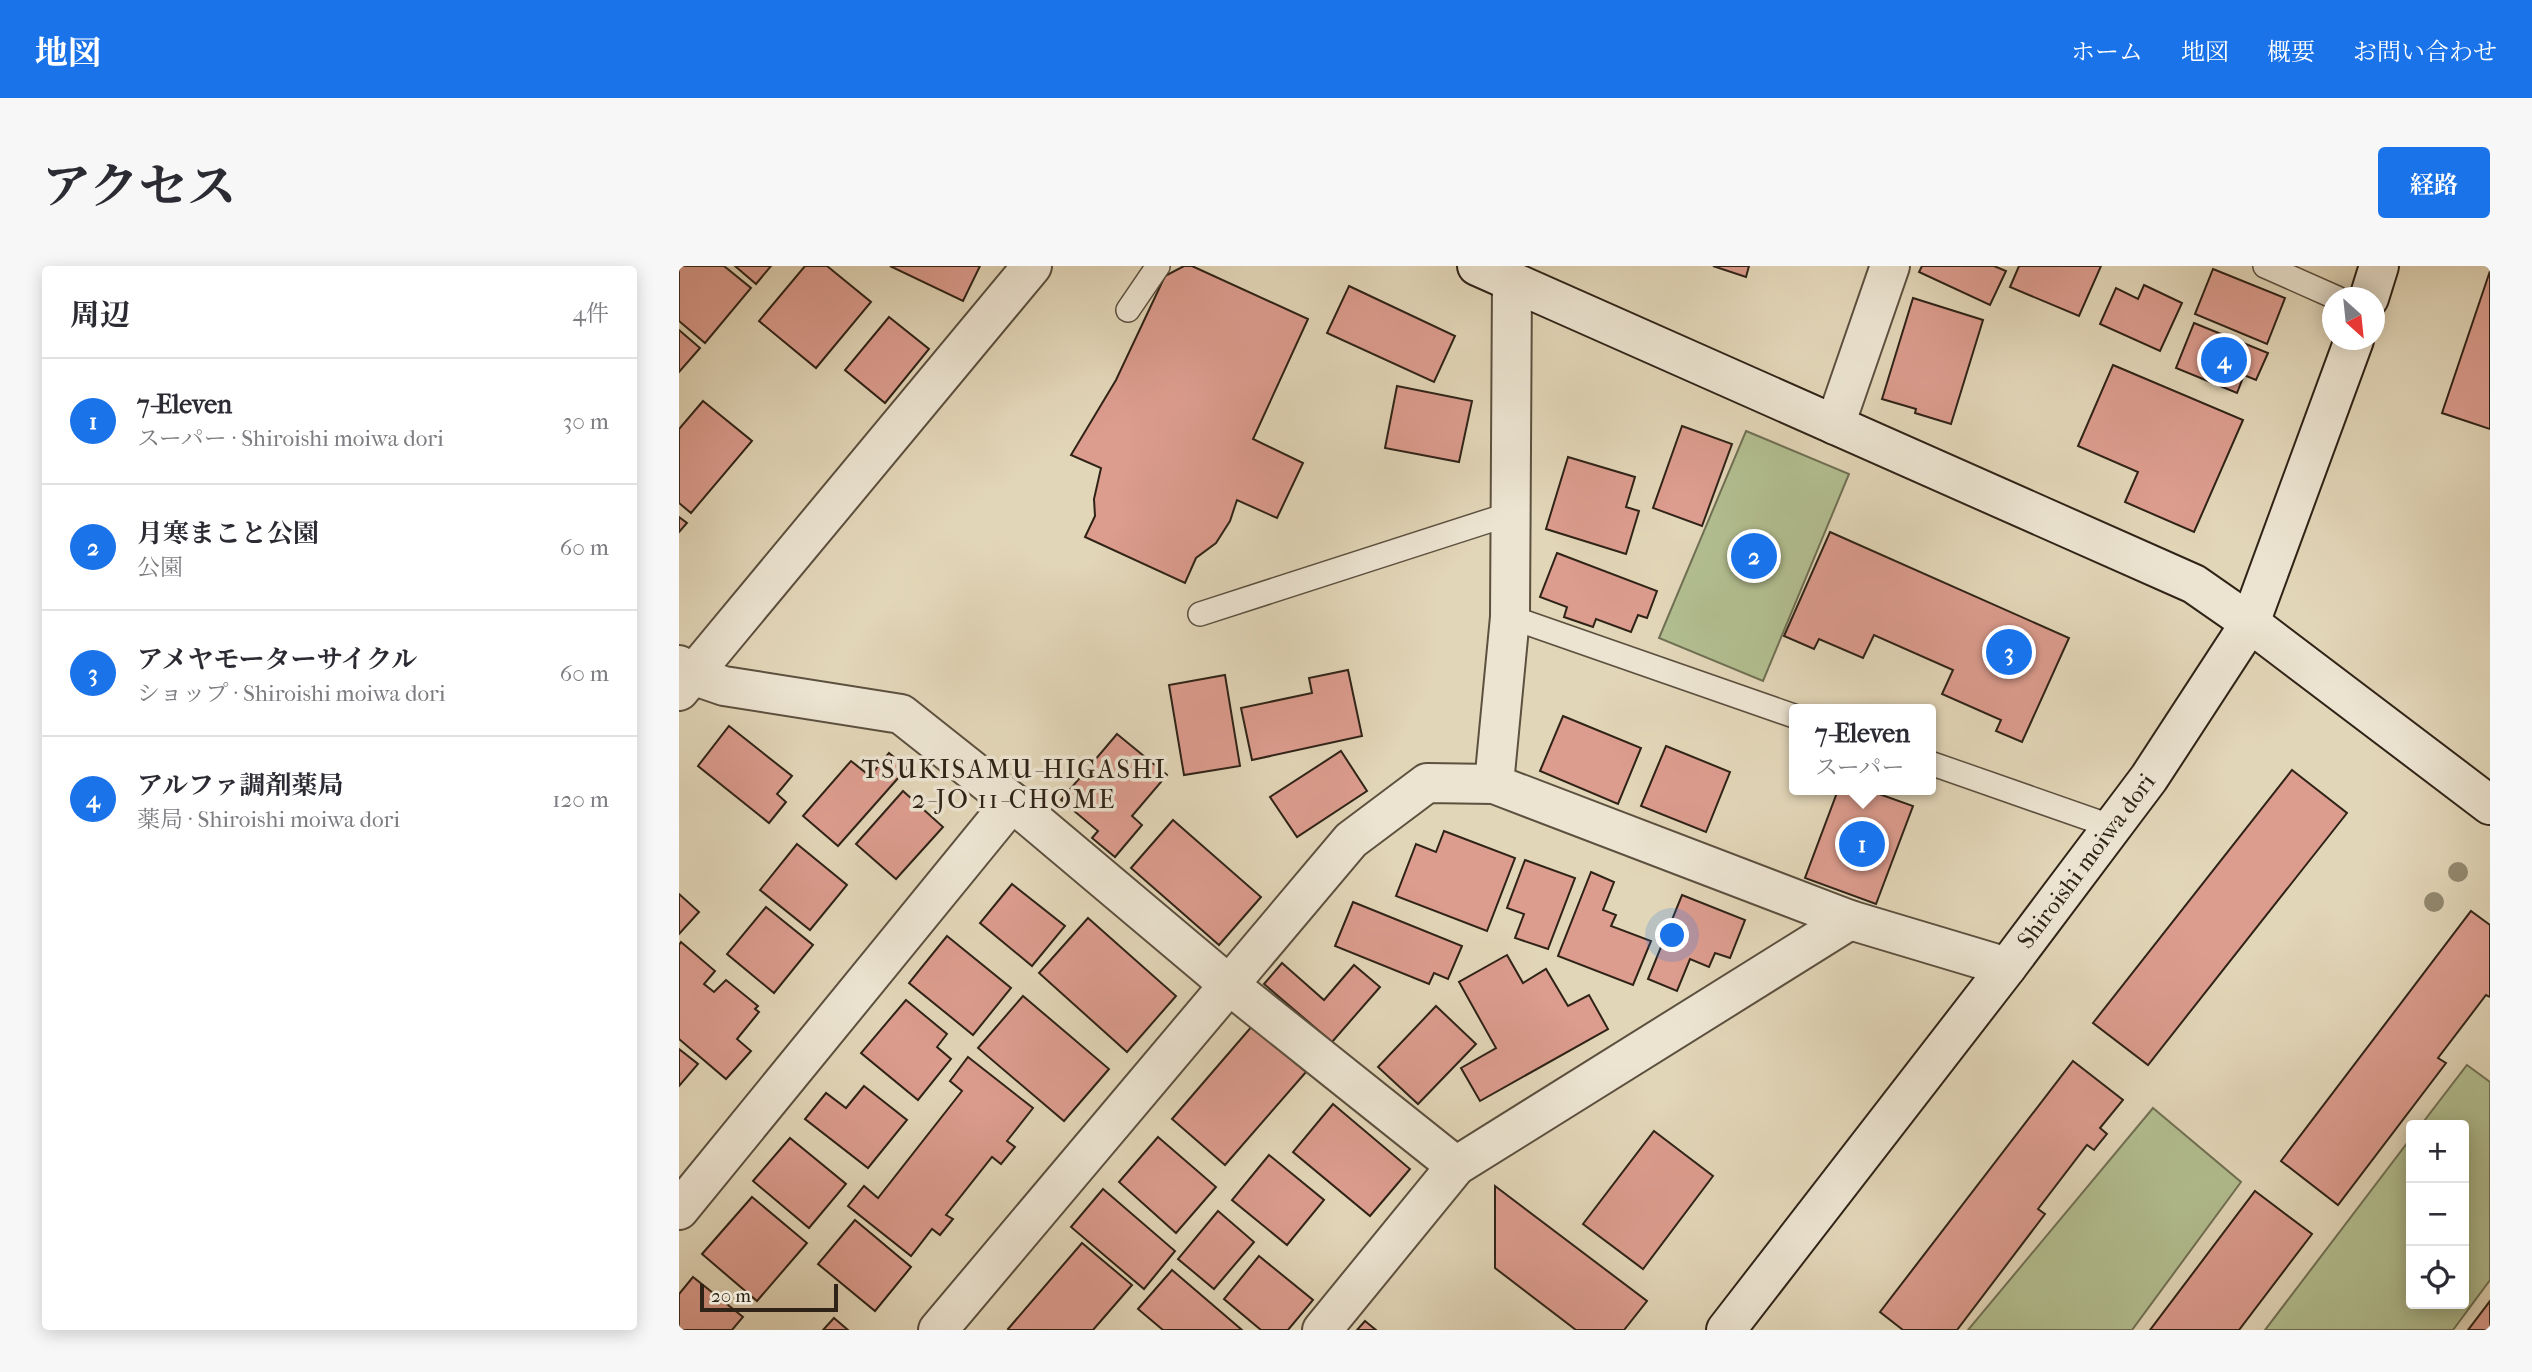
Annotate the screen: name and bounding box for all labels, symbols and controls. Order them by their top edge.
text: 地図 [35,34,101,73]
text: ホーム [2071,38,2143,66]
text: 地図 [2181,38,2229,66]
text: 概要 [2267,38,2315,66]
text: お問い合わせ [2353,38,2497,66]
button: 経路 [2378,147,2490,218]
text: アクセス [42,158,237,216]
north arrow [2322,287,2385,350]
text: 周辺 [70,298,130,333]
text: 4件 [572,300,609,327]
pin: 4 [2201,334,2247,386]
text: 7-Eleven [137,389,232,420]
text: 1 [89,408,97,435]
text: 30 m [563,408,609,435]
text: スーパー · Shiroishi moiwa dori [137,425,444,452]
text: 月寒まこと公園 [137,518,319,549]
pin: 2 [1731,530,1777,582]
text: 2 [87,534,99,561]
text: 60 m [560,534,609,561]
text: 公園 [137,554,183,581]
pin: 3 [1986,626,2032,678]
text: アメヤモーターサイクル [137,644,417,675]
text: 3 [88,660,98,687]
text: 60 m [560,660,609,687]
text: ショップ · Shiroishi moiwa dori [137,680,446,707]
popup [1789,704,1936,795]
text: 7-Eleven [1815,718,1910,749]
district label: TSUKISAMU-HIGASHI 2-JO 11-CHOME [861,754,1167,815]
text: スーパー [1815,754,1905,781]
street label: Shiroishi moiwa dori [2011,768,2161,954]
text: アルファ調剤薬局 [137,770,343,801]
text: 4 [86,786,100,813]
text: 120 m [552,786,609,813]
text: 薬局 · Shiroishi moiwa dori [137,806,400,833]
pin: 1 [1839,818,1885,870]
your location [1655,918,1689,952]
map controls [2406,1120,2469,1309]
button: + [2406,1120,2469,1183]
button: − [2406,1183,2469,1246]
button: locate [2406,1246,2469,1309]
scale bar [700,1281,838,1313]
text: 20 m [711,1285,751,1307]

